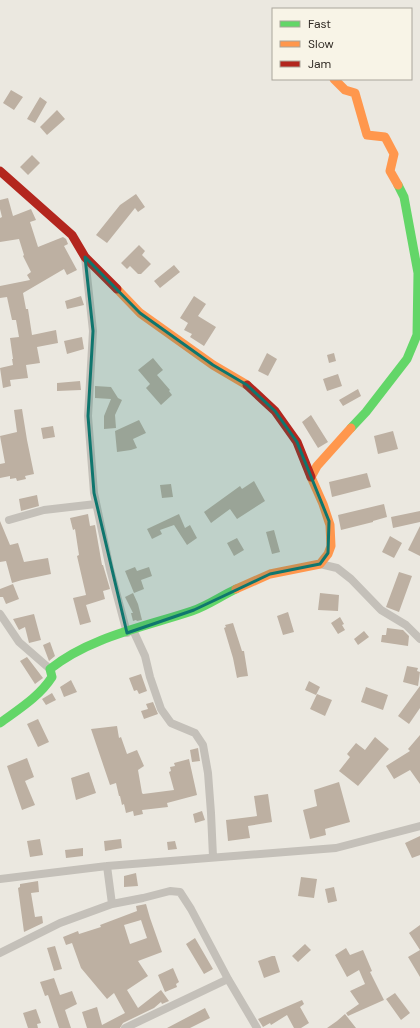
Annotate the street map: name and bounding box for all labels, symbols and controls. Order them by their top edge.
legend [272,8,412,80]
text: Fast [308,16,331,32]
text: Slow [308,36,334,52]
text: Jam [308,56,331,72]

